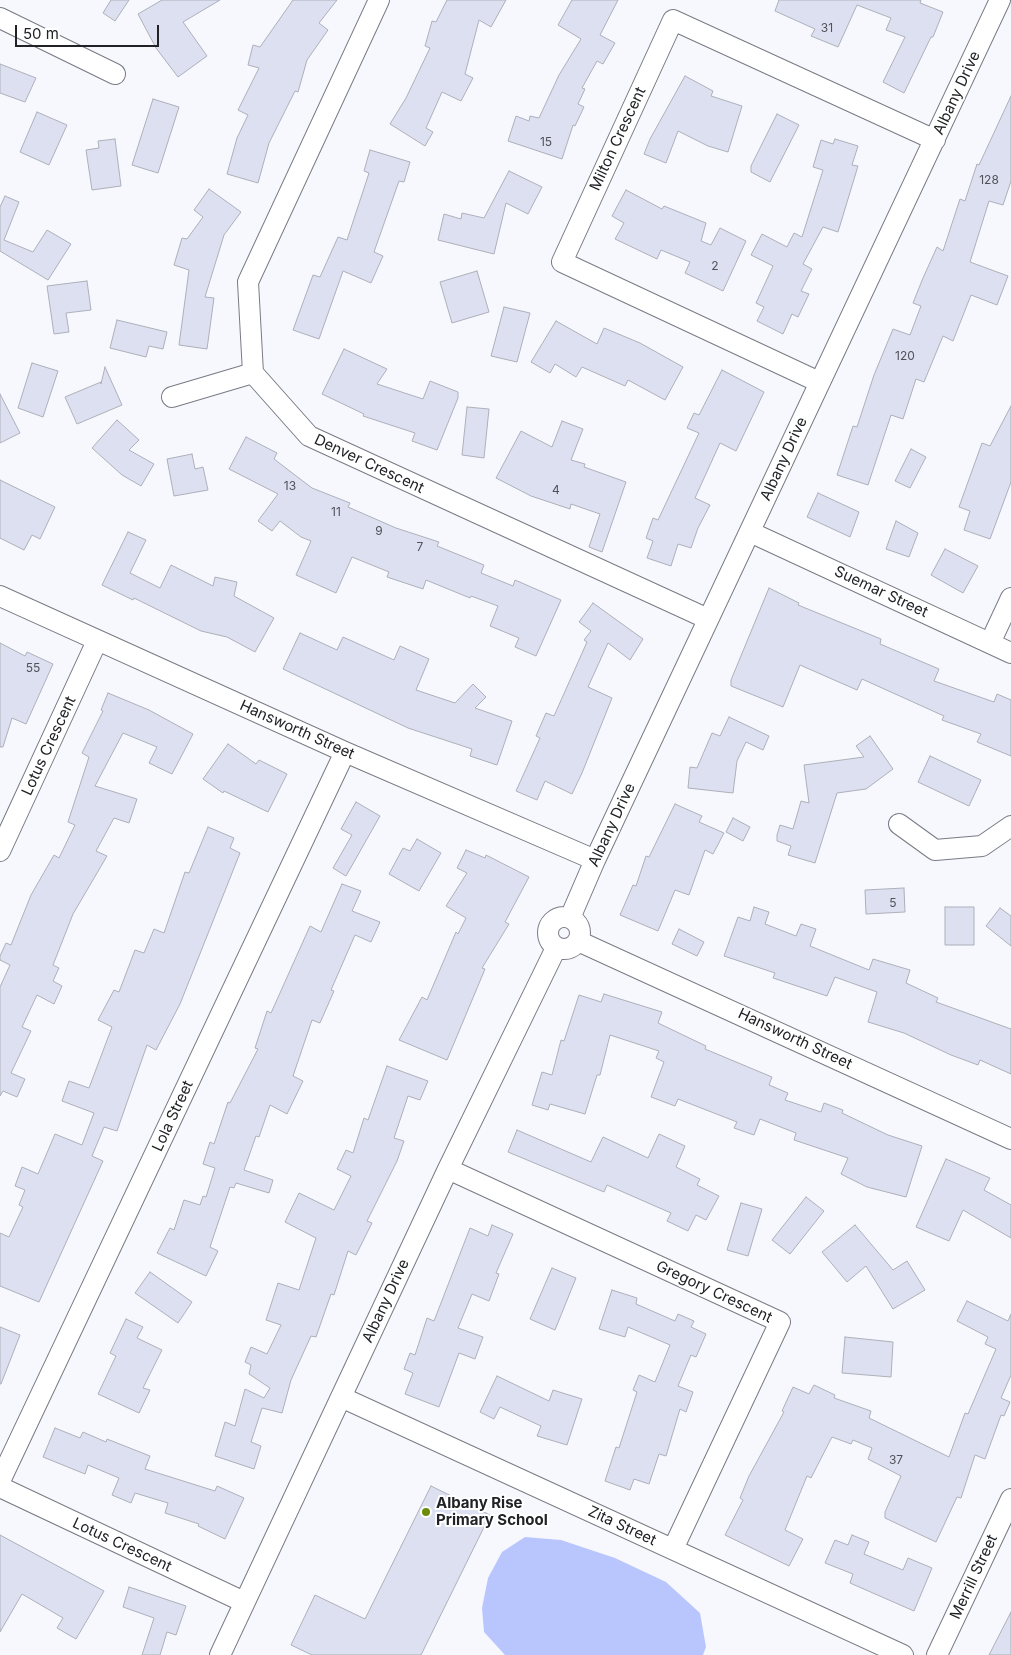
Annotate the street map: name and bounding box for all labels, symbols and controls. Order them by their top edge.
scale bar [18,15,161,47]
house number: 31 [821,21,833,35]
text: 50 m [23,24,59,43]
street label: Albany Drive [930,48,984,138]
street label: Milton Crescent [586,84,650,194]
house number: 15 [540,135,552,149]
house number: 128 [979,173,999,187]
house number: 2 [711,259,719,273]
house number: 120 [895,349,915,363]
street label: Albany Drive [757,414,811,504]
street label: Denver Crescent [311,431,427,497]
house number: 13 [284,479,296,493]
house number: 4 [552,483,560,497]
house number: 11 [331,505,341,519]
house number: 9 [375,524,383,538]
house number: 7 [417,540,423,554]
street label: Suemar Street [831,563,931,621]
house number: 55 [26,661,40,675]
street label: Lotus Crescent [18,693,80,799]
street label: Hansworth Street [237,697,357,763]
street label: Albany Drive [585,780,639,870]
house number: 5 [889,896,897,910]
street label: Hansworth Street [735,1005,855,1073]
street label: Lola Street [149,1078,197,1154]
street label: Albany Drive [359,1256,413,1346]
street label: Gregory Crescent [653,1257,775,1327]
house number: 37 [889,1453,903,1467]
place label: Albany Rise Primary School [436,1494,548,1529]
street label: Zita Street [585,1502,659,1550]
marker: Albany Rise Primary School [420,1506,432,1518]
street label: Lotus Crescent [69,1514,175,1576]
street label: Merrill Street [947,1532,1001,1622]

